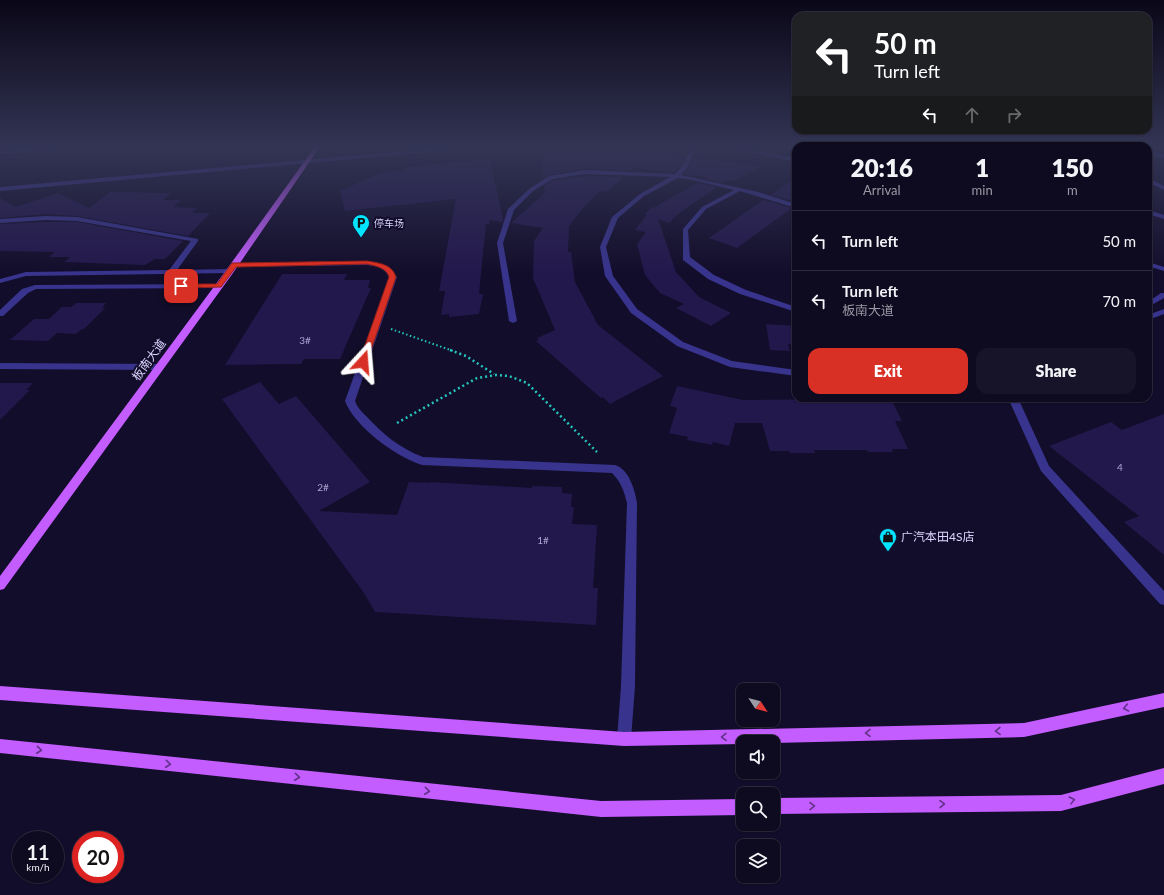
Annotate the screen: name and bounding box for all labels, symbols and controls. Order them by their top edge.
text: 50 m [874,26,937,60]
icon: left [808,28,860,80]
text: Turn left [874,60,940,82]
icon: left [919,104,941,126]
icon: ahead [961,104,983,126]
icon: right [1003,104,1025,126]
text: 20:16 [851,153,913,182]
text: 1 [975,153,989,182]
text: 150 [1051,153,1093,182]
text: Arrival [863,182,901,198]
text: min [972,182,993,198]
text: m [1067,182,1078,198]
parking icon: 停车场 [351,213,371,238]
place label: 停车场 [374,217,404,229]
icon: left [808,230,830,252]
text: Turn left [842,232,898,250]
text: 50 m [1102,232,1136,250]
pin [164,269,198,303]
icon: arrive [170,275,192,297]
text: Turn left [842,282,898,300]
icon: left [808,290,830,312]
text: 70 m [1102,292,1136,310]
text: 板南大道 [842,302,894,318]
house number: 3# [299,334,311,346]
street label: 板南大道 [128,336,169,384]
position arrow [342,341,384,383]
button: Exit [808,348,968,394]
button: Share [976,348,1136,394]
house number: 4 [1117,461,1123,473]
house number: 2# [317,481,329,493]
shop icon: 广汽本田4S店 [878,527,898,552]
place label: 广汽本田4S店 [901,529,974,544]
house number: 1# [537,534,549,546]
north arrow [736,683,780,727]
map controls [736,683,780,883]
one-way arrow [1123,704,1129,712]
one-way arrow [995,726,1001,735]
one-way arrow [865,729,871,738]
one-way arrow [721,732,727,741]
button: sound [736,735,780,779]
one-way arrow [36,746,42,755]
one-way arrow [165,759,171,768]
one-way arrow [294,772,300,781]
one-way arrow [424,786,430,795]
button: search [736,787,780,831]
one-way arrow [1068,796,1075,805]
one-way arrow [939,800,945,808]
one-way arrow [809,802,815,810]
speed limit sign: 20 [72,831,124,883]
button: layers [736,839,780,883]
text: 11 [26,840,50,864]
text: km/h [26,861,50,873]

